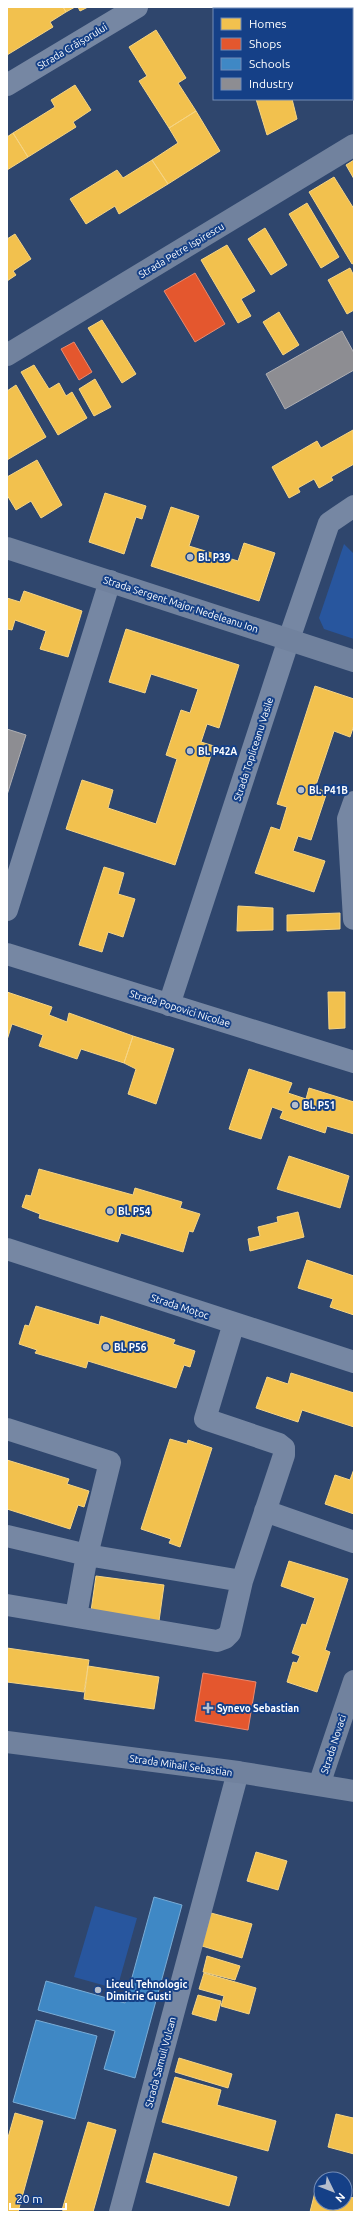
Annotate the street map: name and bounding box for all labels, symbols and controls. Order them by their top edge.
legend [213,8,353,100]
text: Homes [249,17,287,30]
street label: Strada Crăișorului [35,21,109,72]
text: Shops [249,37,281,50]
text: Schools [249,57,290,70]
text: Industry [249,77,294,90]
street label: Strada Petre Ispirescu [137,221,226,280]
marker: Bl. P39 [185,552,195,562]
place label: Bl. P39 [198,552,231,563]
street label: Strada Sergent Major Nedeleanu Ion [102,574,260,635]
street label: Strada Topliceanu Vasile [231,696,275,802]
marker: Bl. P42A [185,746,195,756]
place label: Bl. P42A [198,746,237,757]
marker: Bl. P41B [296,785,306,795]
place label: Bl. P41B [309,785,348,796]
street label: Strada Popovici Nicolae [128,988,232,1029]
marker: Bl. P51 [290,1100,300,1110]
place label: Bl. P51 [303,1100,335,1111]
marker: Bl. P54 [105,1206,115,1216]
place label: Bl. P54 [118,1206,151,1217]
street label: Strada Moțoc [149,1292,211,1321]
marker: Bl. P56 [101,1342,111,1352]
place label: Bl. P56 [114,1342,147,1353]
marker: Synevo Sebastian [202,1702,214,1714]
place label: Synevo Sebastian [217,1703,299,1714]
street label: Strada Novaci [319,1713,348,1775]
street label: Strada Mihail Sebastian [129,1753,233,1778]
place label: Liceul Tehnologic Dimitrie Gusti [106,1979,188,2002]
marker: Liceul Tehnologic Dimitrie Gusti [93,1985,103,1995]
street label: Strada Samuil Vulcan [143,2016,178,2109]
north arrow [313,2171,353,2211]
scale bar [10,2185,66,2211]
text: N [333,2191,348,2205]
text: 20 m [16,2192,43,2205]

